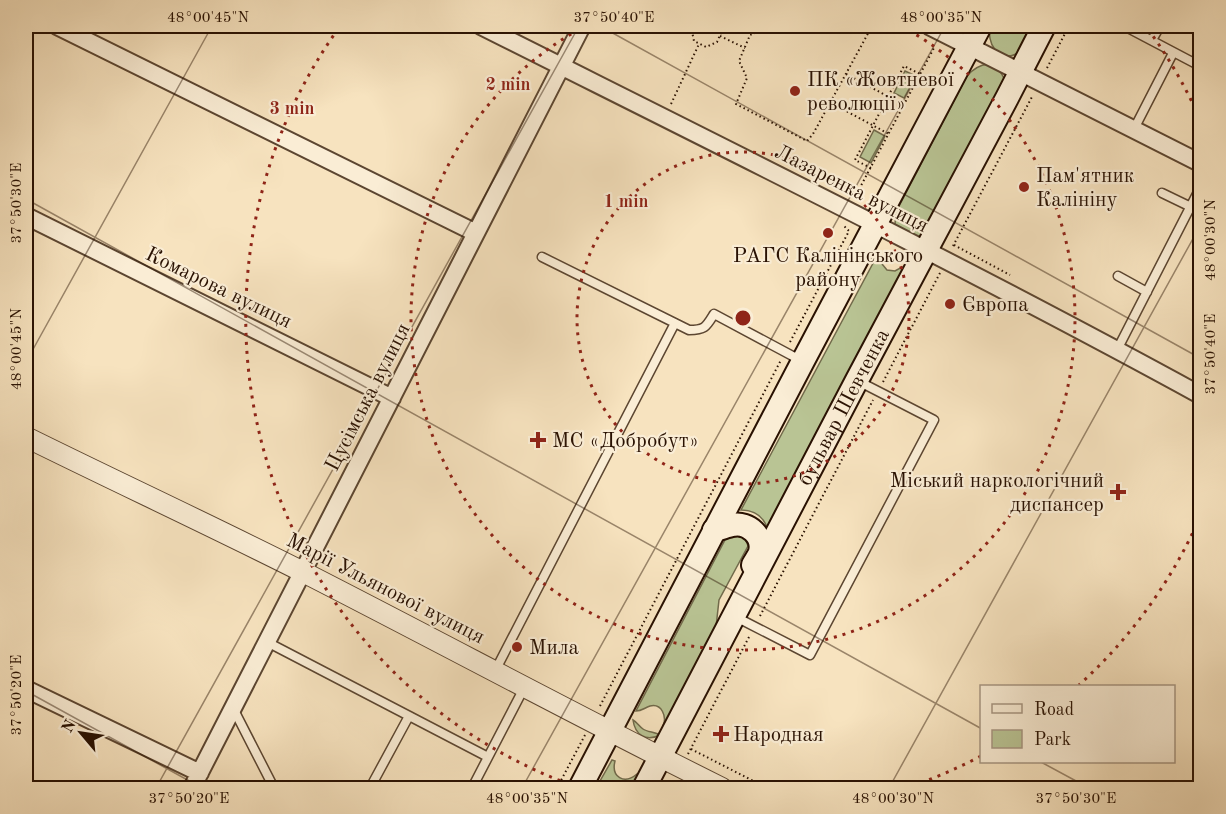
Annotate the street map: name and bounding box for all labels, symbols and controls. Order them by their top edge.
text: 48°00'45"N [167,11,249,26]
text: 37°50'40"E [574,11,654,26]
text: 48°00'35"N [900,11,982,26]
place label: ПК «Жовтневої революції» [807,70,954,115]
text: 2 min [485,76,531,94]
marker: ПК «Жовтневої революції» [788,84,802,98]
text: 3 min [269,100,315,118]
street label: Лазаренка вулиця [771,142,932,237]
text: 37°50'30"E [10,163,25,243]
place label: Пам'ятник Калініну [1036,166,1135,211]
marker: Пам'ятник Калініну [1017,180,1031,194]
text: 1 min [603,193,649,211]
text: 48°00'30"N [1204,199,1219,281]
marker: РАГС Калінінського району [821,226,835,240]
street label: Комарова вулиця [142,244,295,333]
place label: РАГС Калінінського району [733,246,923,291]
place label: Європа [962,295,1029,316]
marker: Європа [943,297,957,311]
text: 48°00'45"N [10,308,25,390]
centre of rings [733,308,753,328]
text: 37°50'40"E [1204,314,1219,394]
street label: Цусімська вулиця [322,320,415,475]
street label: бульвар Шевченка [795,326,894,489]
marker: МС «Добробут» [529,431,547,449]
place label: МС «Добробут» [552,431,699,452]
place label: Міський наркологічний диспансер [890,471,1104,516]
marker: Міський наркологічний диспансер [1109,483,1127,501]
street label: Марії Ульянової вулиця [283,530,488,649]
place label: Мила [529,638,579,659]
marker: Мила [510,640,524,654]
text: 37°50'20"E [10,655,25,735]
legend [980,685,1175,763]
text: Road [1034,701,1074,719]
north arrow [51,703,111,763]
text: N [60,717,80,736]
place label: Народная [733,725,824,746]
marker: Народная [714,727,728,741]
text: Park [1034,731,1071,749]
text: 37°50'20"E [149,792,229,807]
text: 48°00'35"N [486,792,568,807]
text: 48°00'30"N [852,792,934,807]
text: 37°50'30"E [1036,792,1116,807]

